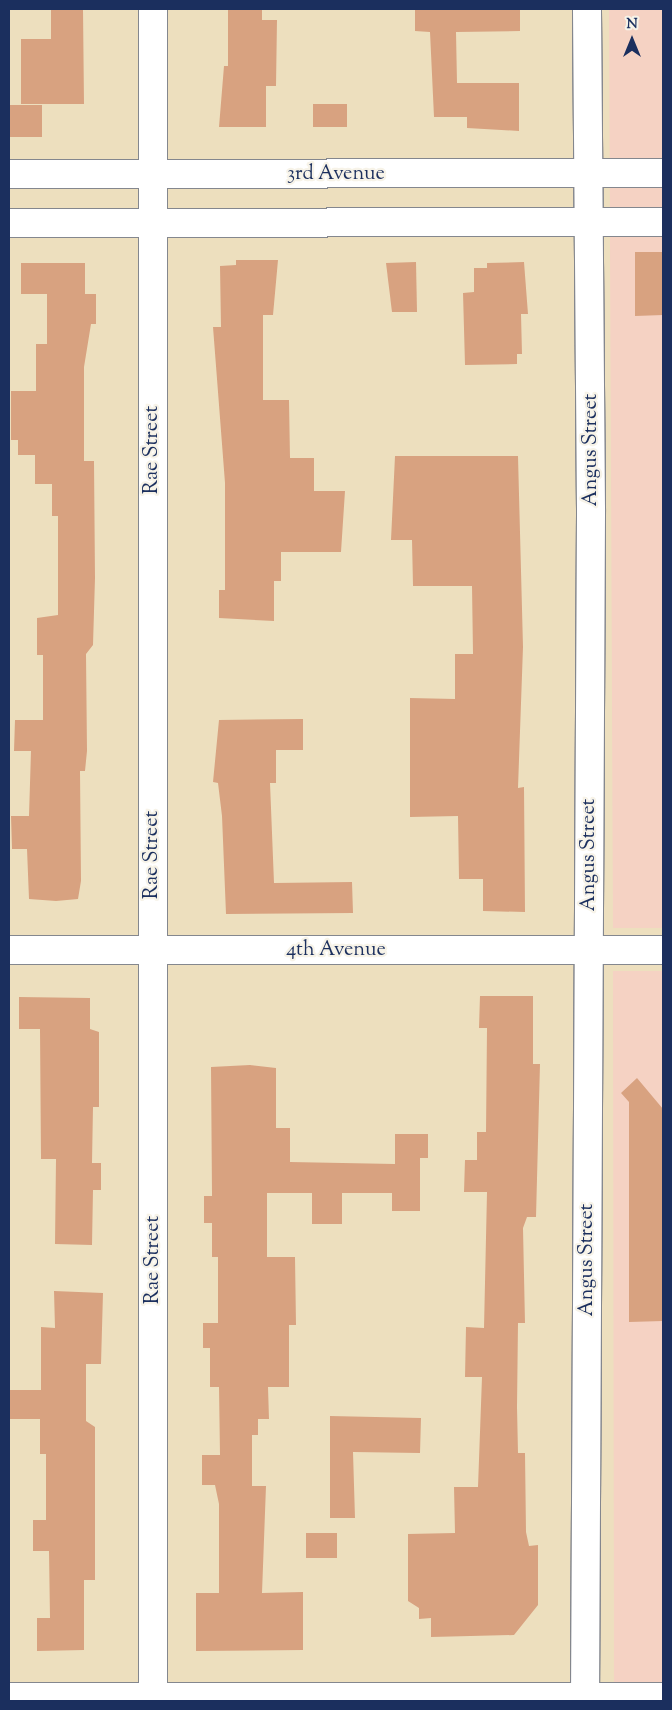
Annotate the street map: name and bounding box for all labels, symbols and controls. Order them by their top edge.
north arrow [607,15,657,65]
text: N [626,15,638,35]
street label: 3rd Avenue [287,162,385,186]
street label: Angus Street [579,394,603,506]
street label: Rae Street [140,406,164,494]
street label: Angus Street [577,799,601,911]
street label: Rae Street [140,811,164,899]
street label: 4th Avenue [286,938,386,962]
street label: Angus Street [575,1204,599,1316]
street label: Rae Street [141,1216,165,1304]

